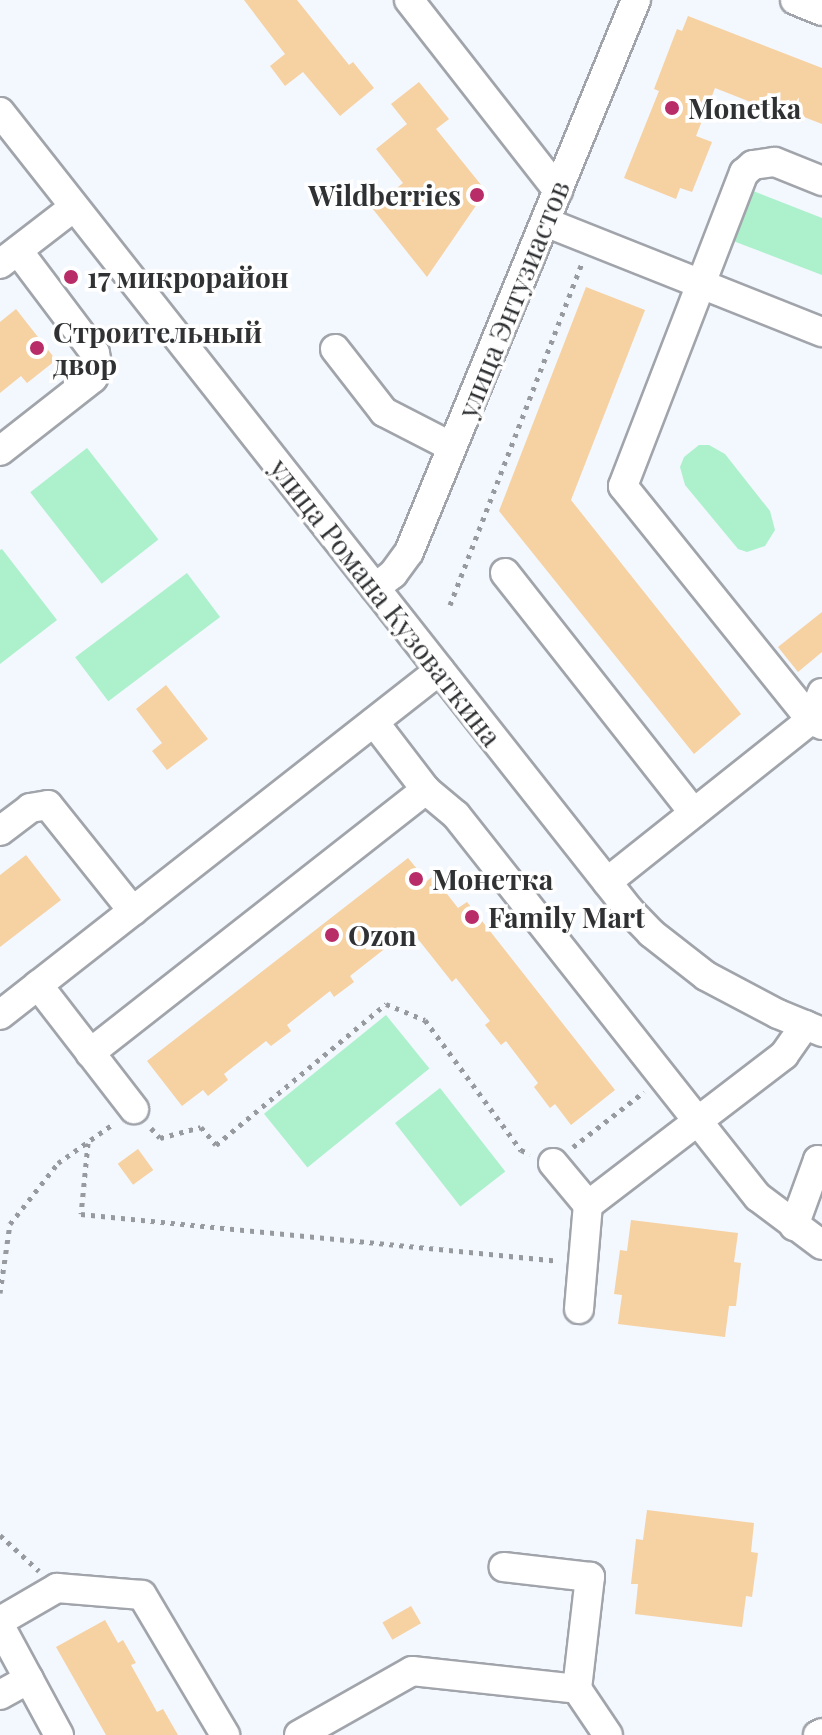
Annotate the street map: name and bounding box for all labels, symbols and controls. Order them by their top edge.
place label: Monetka [688,91,801,125]
marker: Monetka [663,99,681,117]
street label: улица Энтузиастов [450,175,576,423]
place label: Wildberries [308,178,461,212]
marker: Wildberries [468,186,486,204]
place label: 17 микрорайон [87,260,289,294]
marker: 17 микрорайон [62,268,80,286]
place label: Строительный двор [53,315,262,381]
marker: Строительный двор [28,339,46,357]
street label: улица Романа Кузоваткина [263,452,509,752]
place label: Монетка [432,862,553,896]
marker: Монетка [407,870,425,888]
place label: Family Mart [488,900,646,934]
marker: Family Mart [463,908,481,926]
place label: Ozon [348,918,416,952]
marker: Ozon [323,926,341,944]

